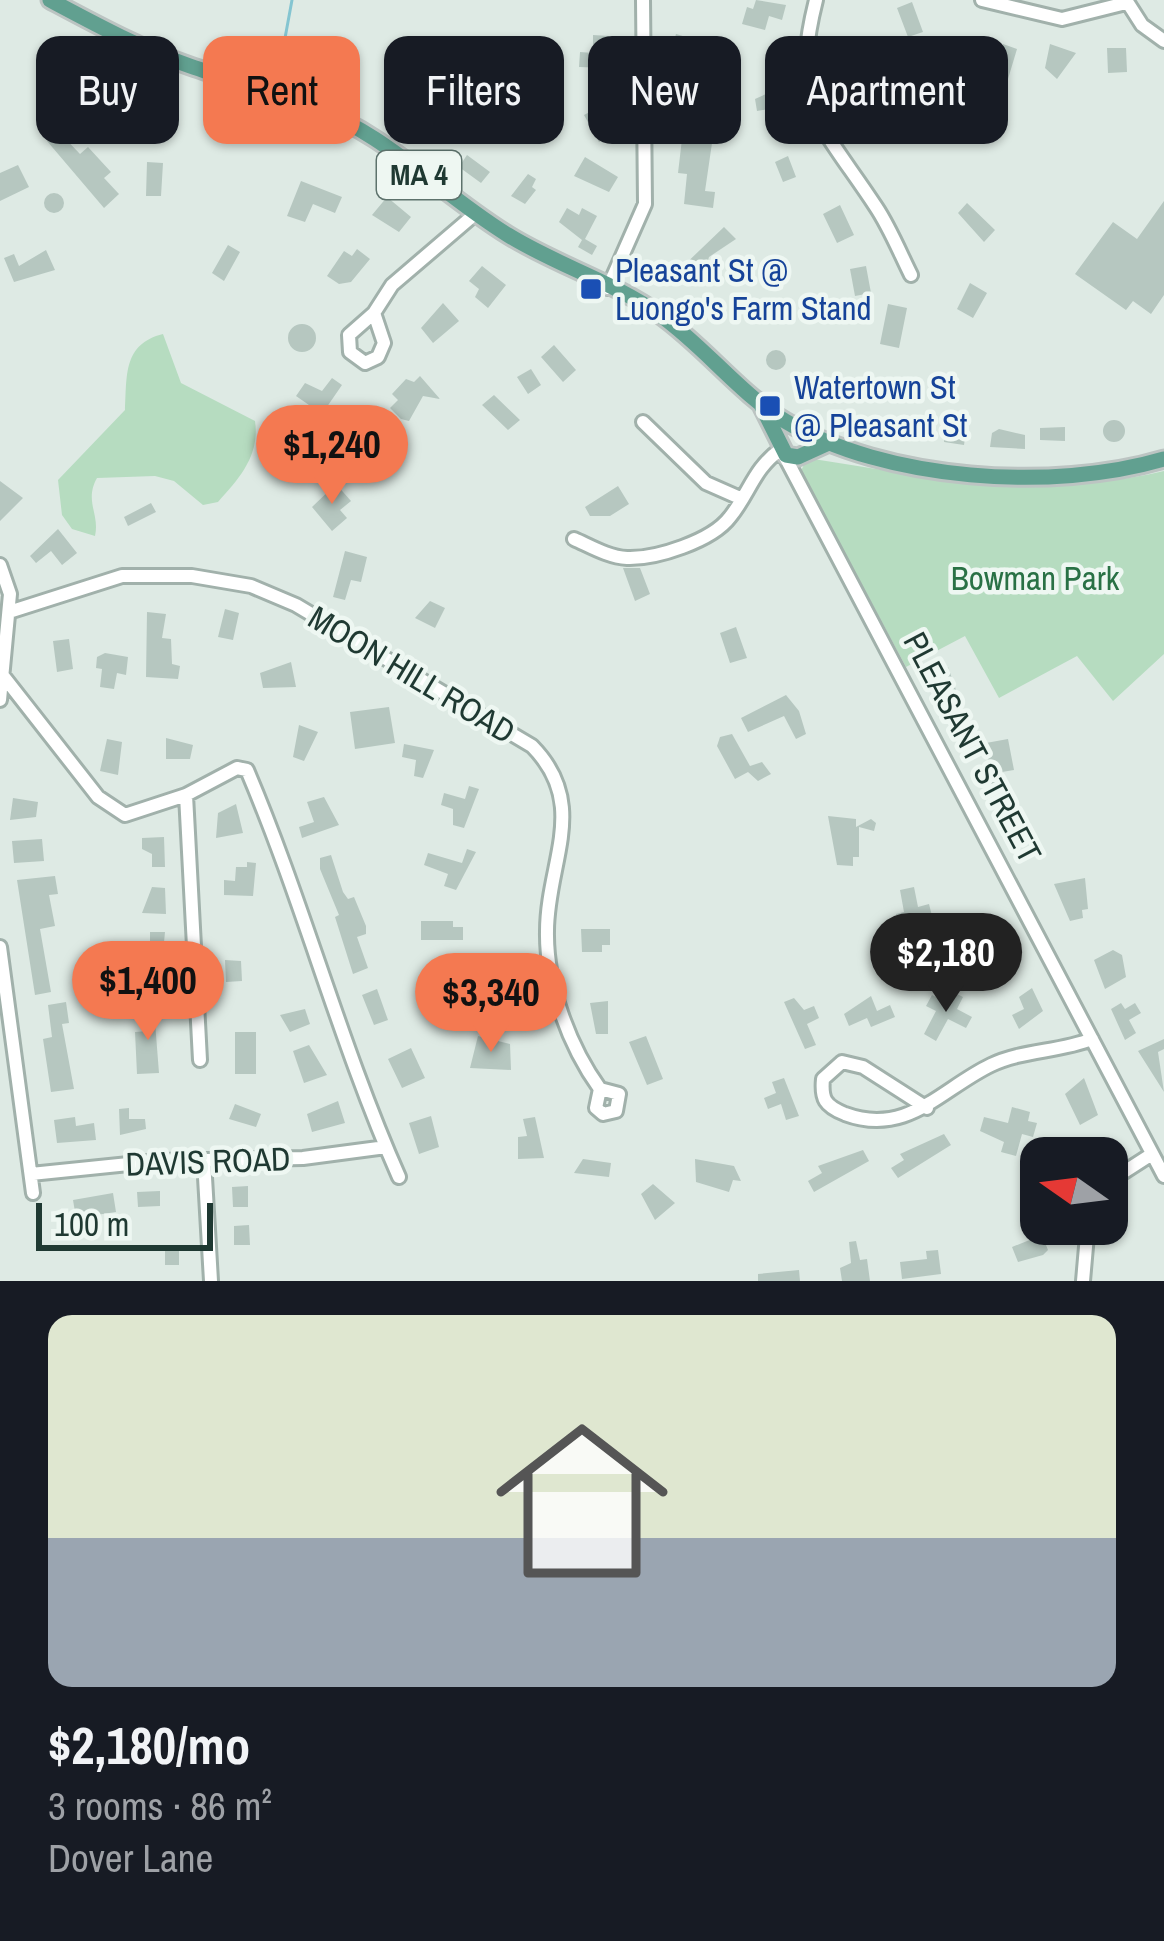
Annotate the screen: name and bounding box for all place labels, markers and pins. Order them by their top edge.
place label: Pleasant St @ Luongo's Farm Stand [615,248,872,330]
marker: Pleasant St @ Luongo's Farm Stand [578,276,604,302]
place label: Watertown St @ Pleasant St [794,365,967,447]
marker: Watertown St @ Pleasant St [757,393,783,419]
pin: $1,240 [234,405,430,507]
pin: $2,180 [848,913,1044,1015]
pin: $1,400 [50,941,246,1043]
pin: $3,340 [393,953,589,1055]

